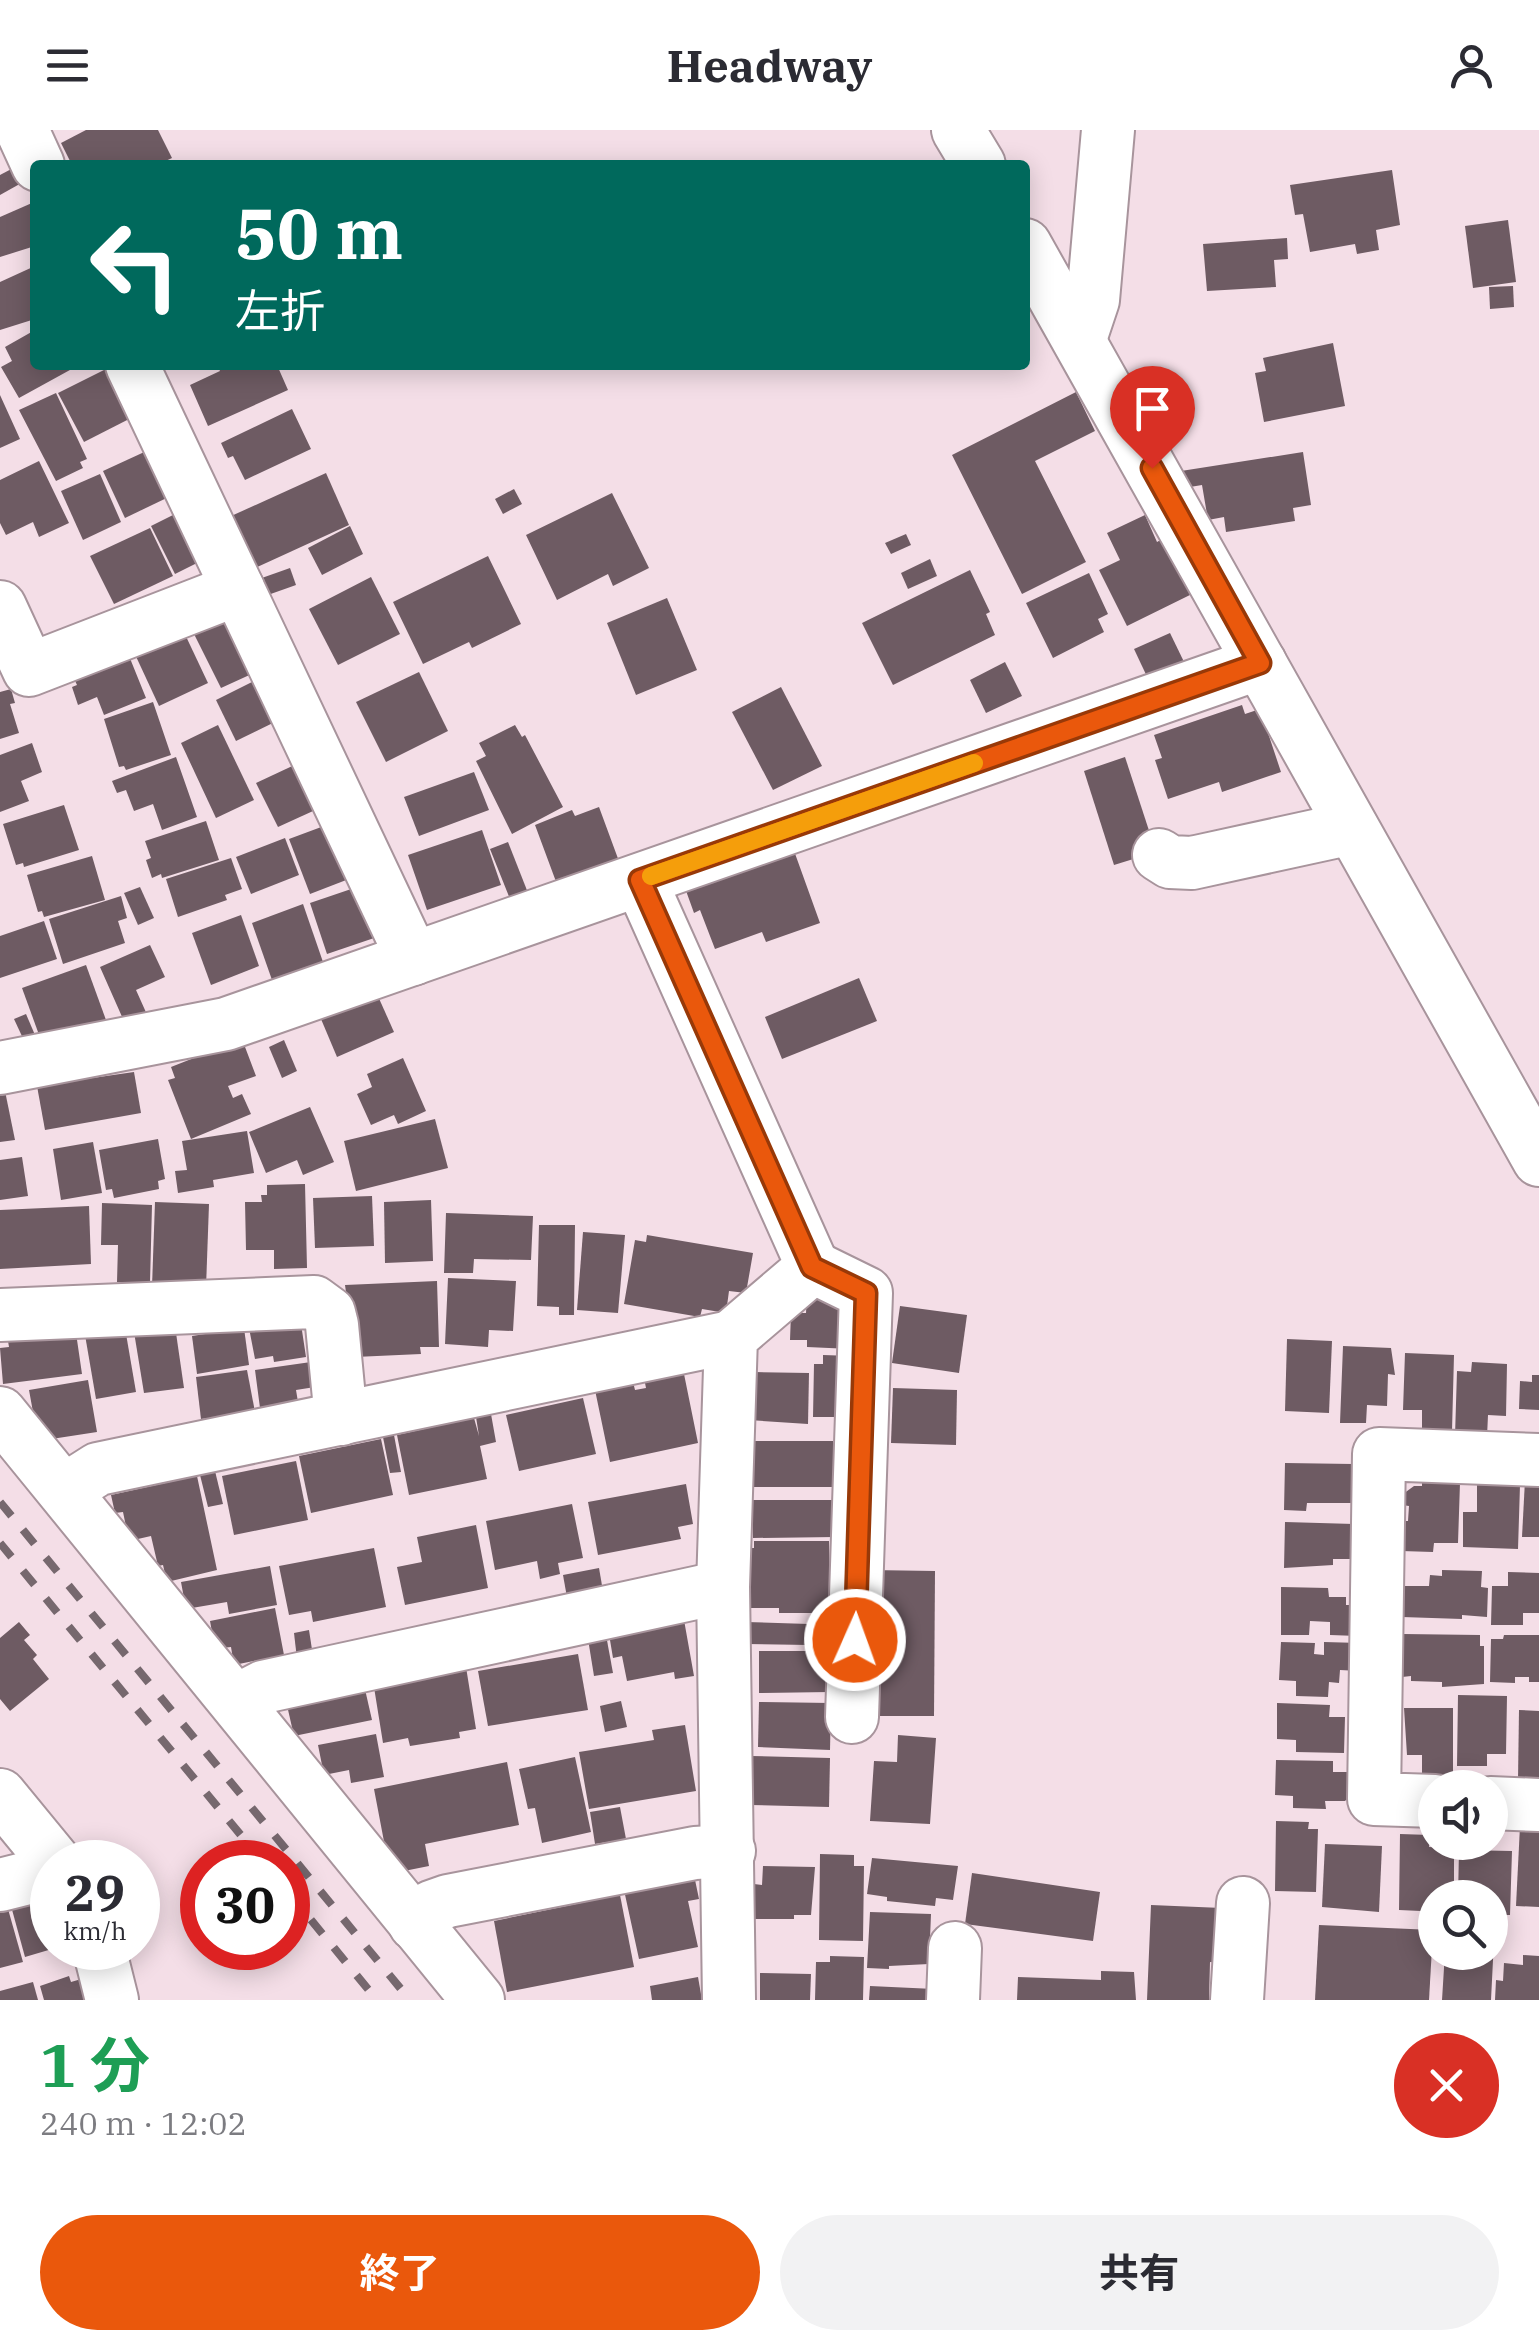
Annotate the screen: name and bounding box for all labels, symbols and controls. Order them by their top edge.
text: Headway [667,36,872,94]
icon: menu [40,38,95,93]
icon: person [1444,38,1499,93]
text: 50 m [235,187,403,278]
icon: left [70,200,200,330]
text: 左折 [235,281,325,339]
pin [1110,366,1195,469]
icon: arrive [1125,381,1180,436]
position arrow [803,1588,907,1692]
map controls [1418,1770,1508,1970]
button: sound [1418,1770,1508,1860]
speed limit sign: 30 [180,1840,310,1970]
text: 29 [65,1860,125,1925]
button: search [1418,1880,1508,1970]
text: km/h [63,1914,127,1947]
text: 1 分 [40,2025,150,2104]
button: close [1394,2033,1499,2138]
text: 240 m · 12:02 [40,2102,247,2144]
button: 終了 [40,2215,760,2330]
button: 共有 [780,2215,1499,2330]

